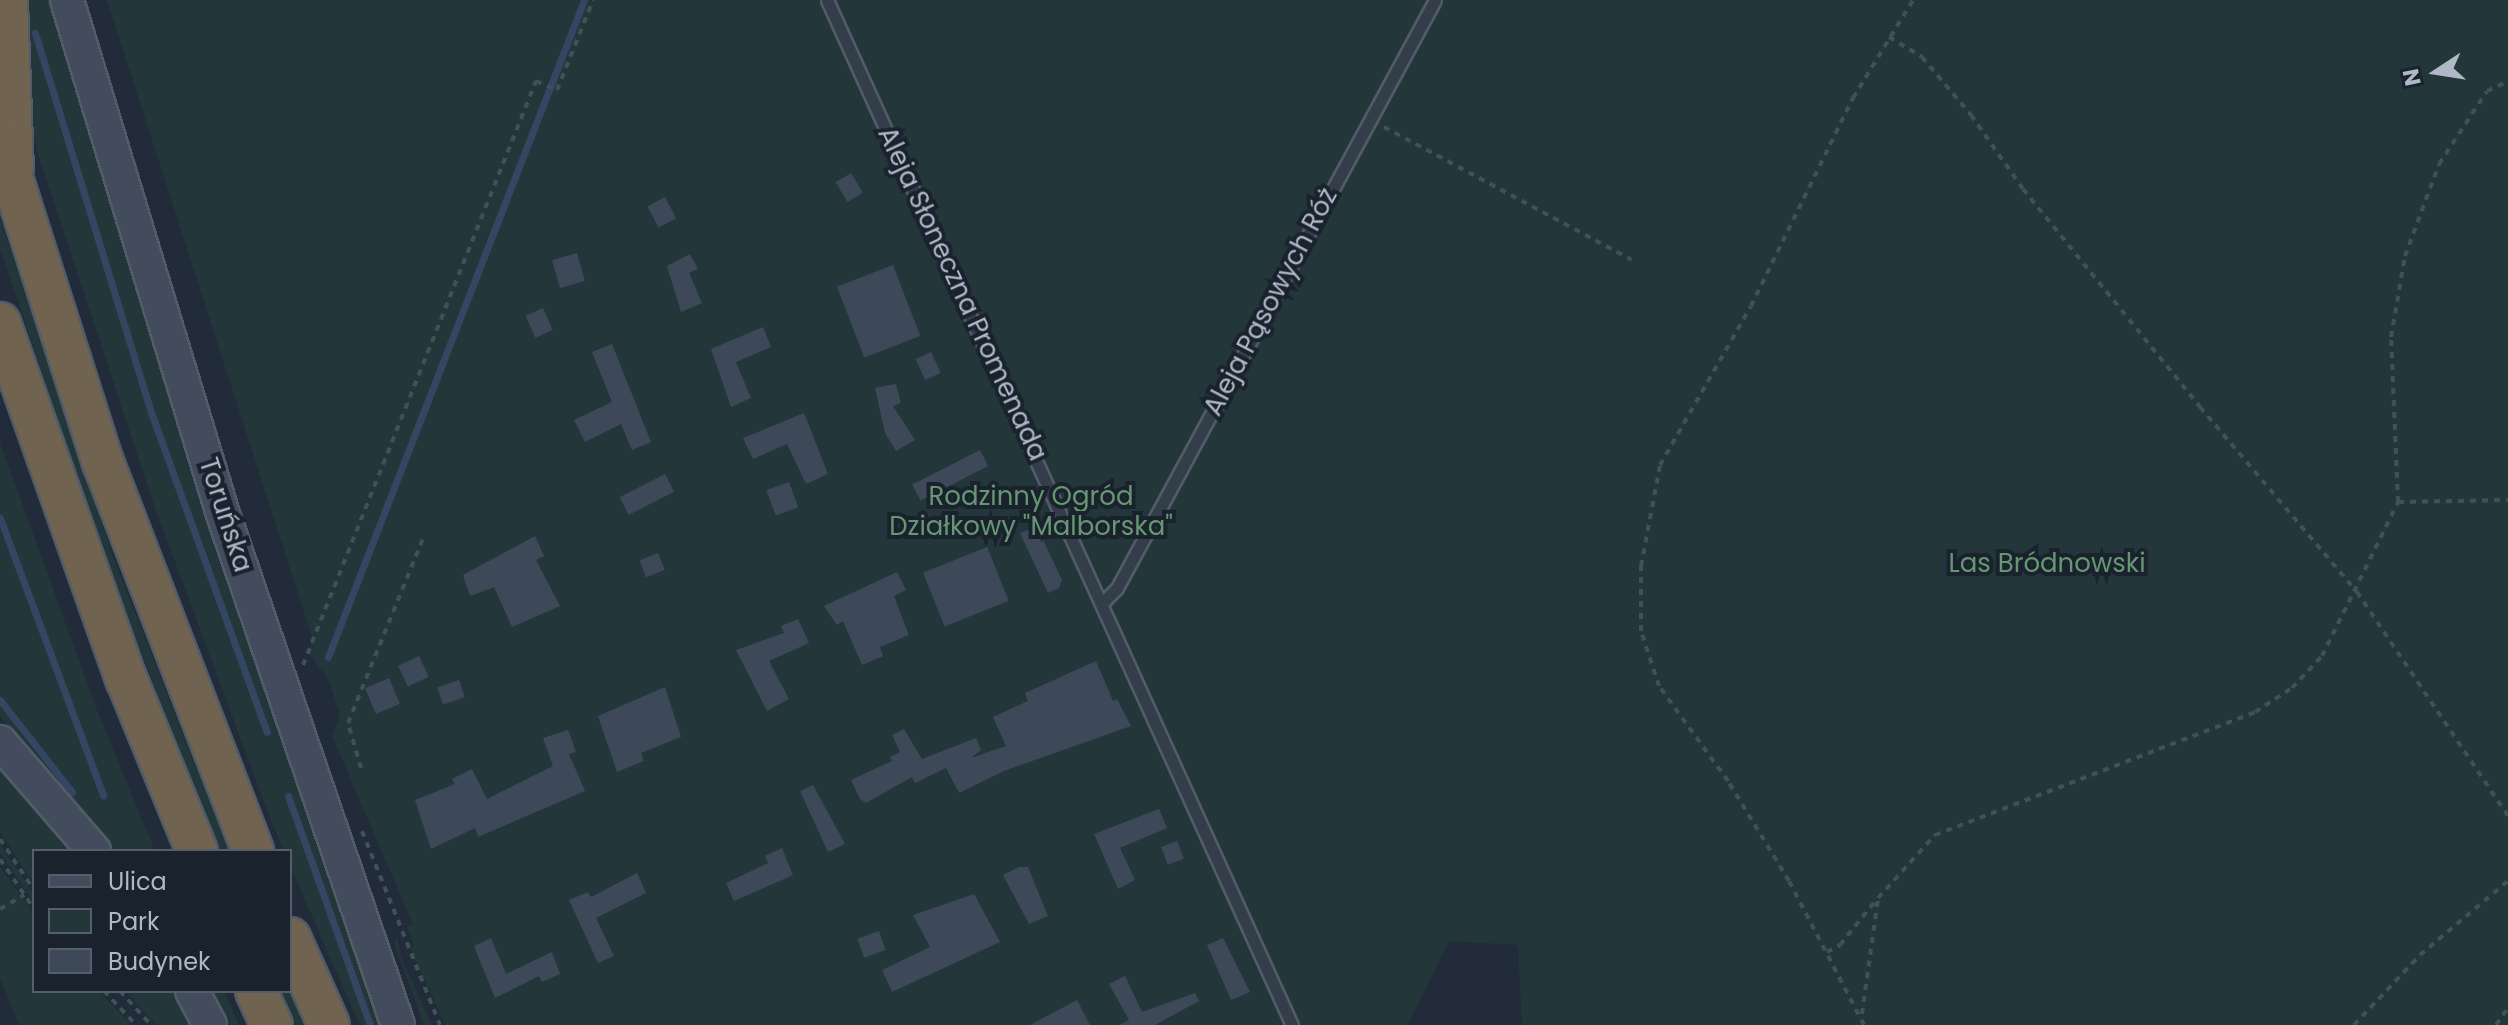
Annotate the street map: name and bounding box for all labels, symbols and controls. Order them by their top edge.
north arrow [2396,32,2476,112]
text: N [2395,66,2429,88]
street label: Aleja Słoneczna Promenada [871,122,1053,466]
street label: Aleja Pąsowych Róż [1198,183,1344,421]
street label: Toruńska [192,454,258,576]
park label: Rodzinny Ogród Działkowy "Malborska" [889,481,1173,542]
park label: Las Bródnowski [1948,548,2146,580]
legend [32,849,292,993]
text: Ulica [108,865,167,898]
text: Park [108,905,159,938]
text: Budynek [108,945,210,978]

